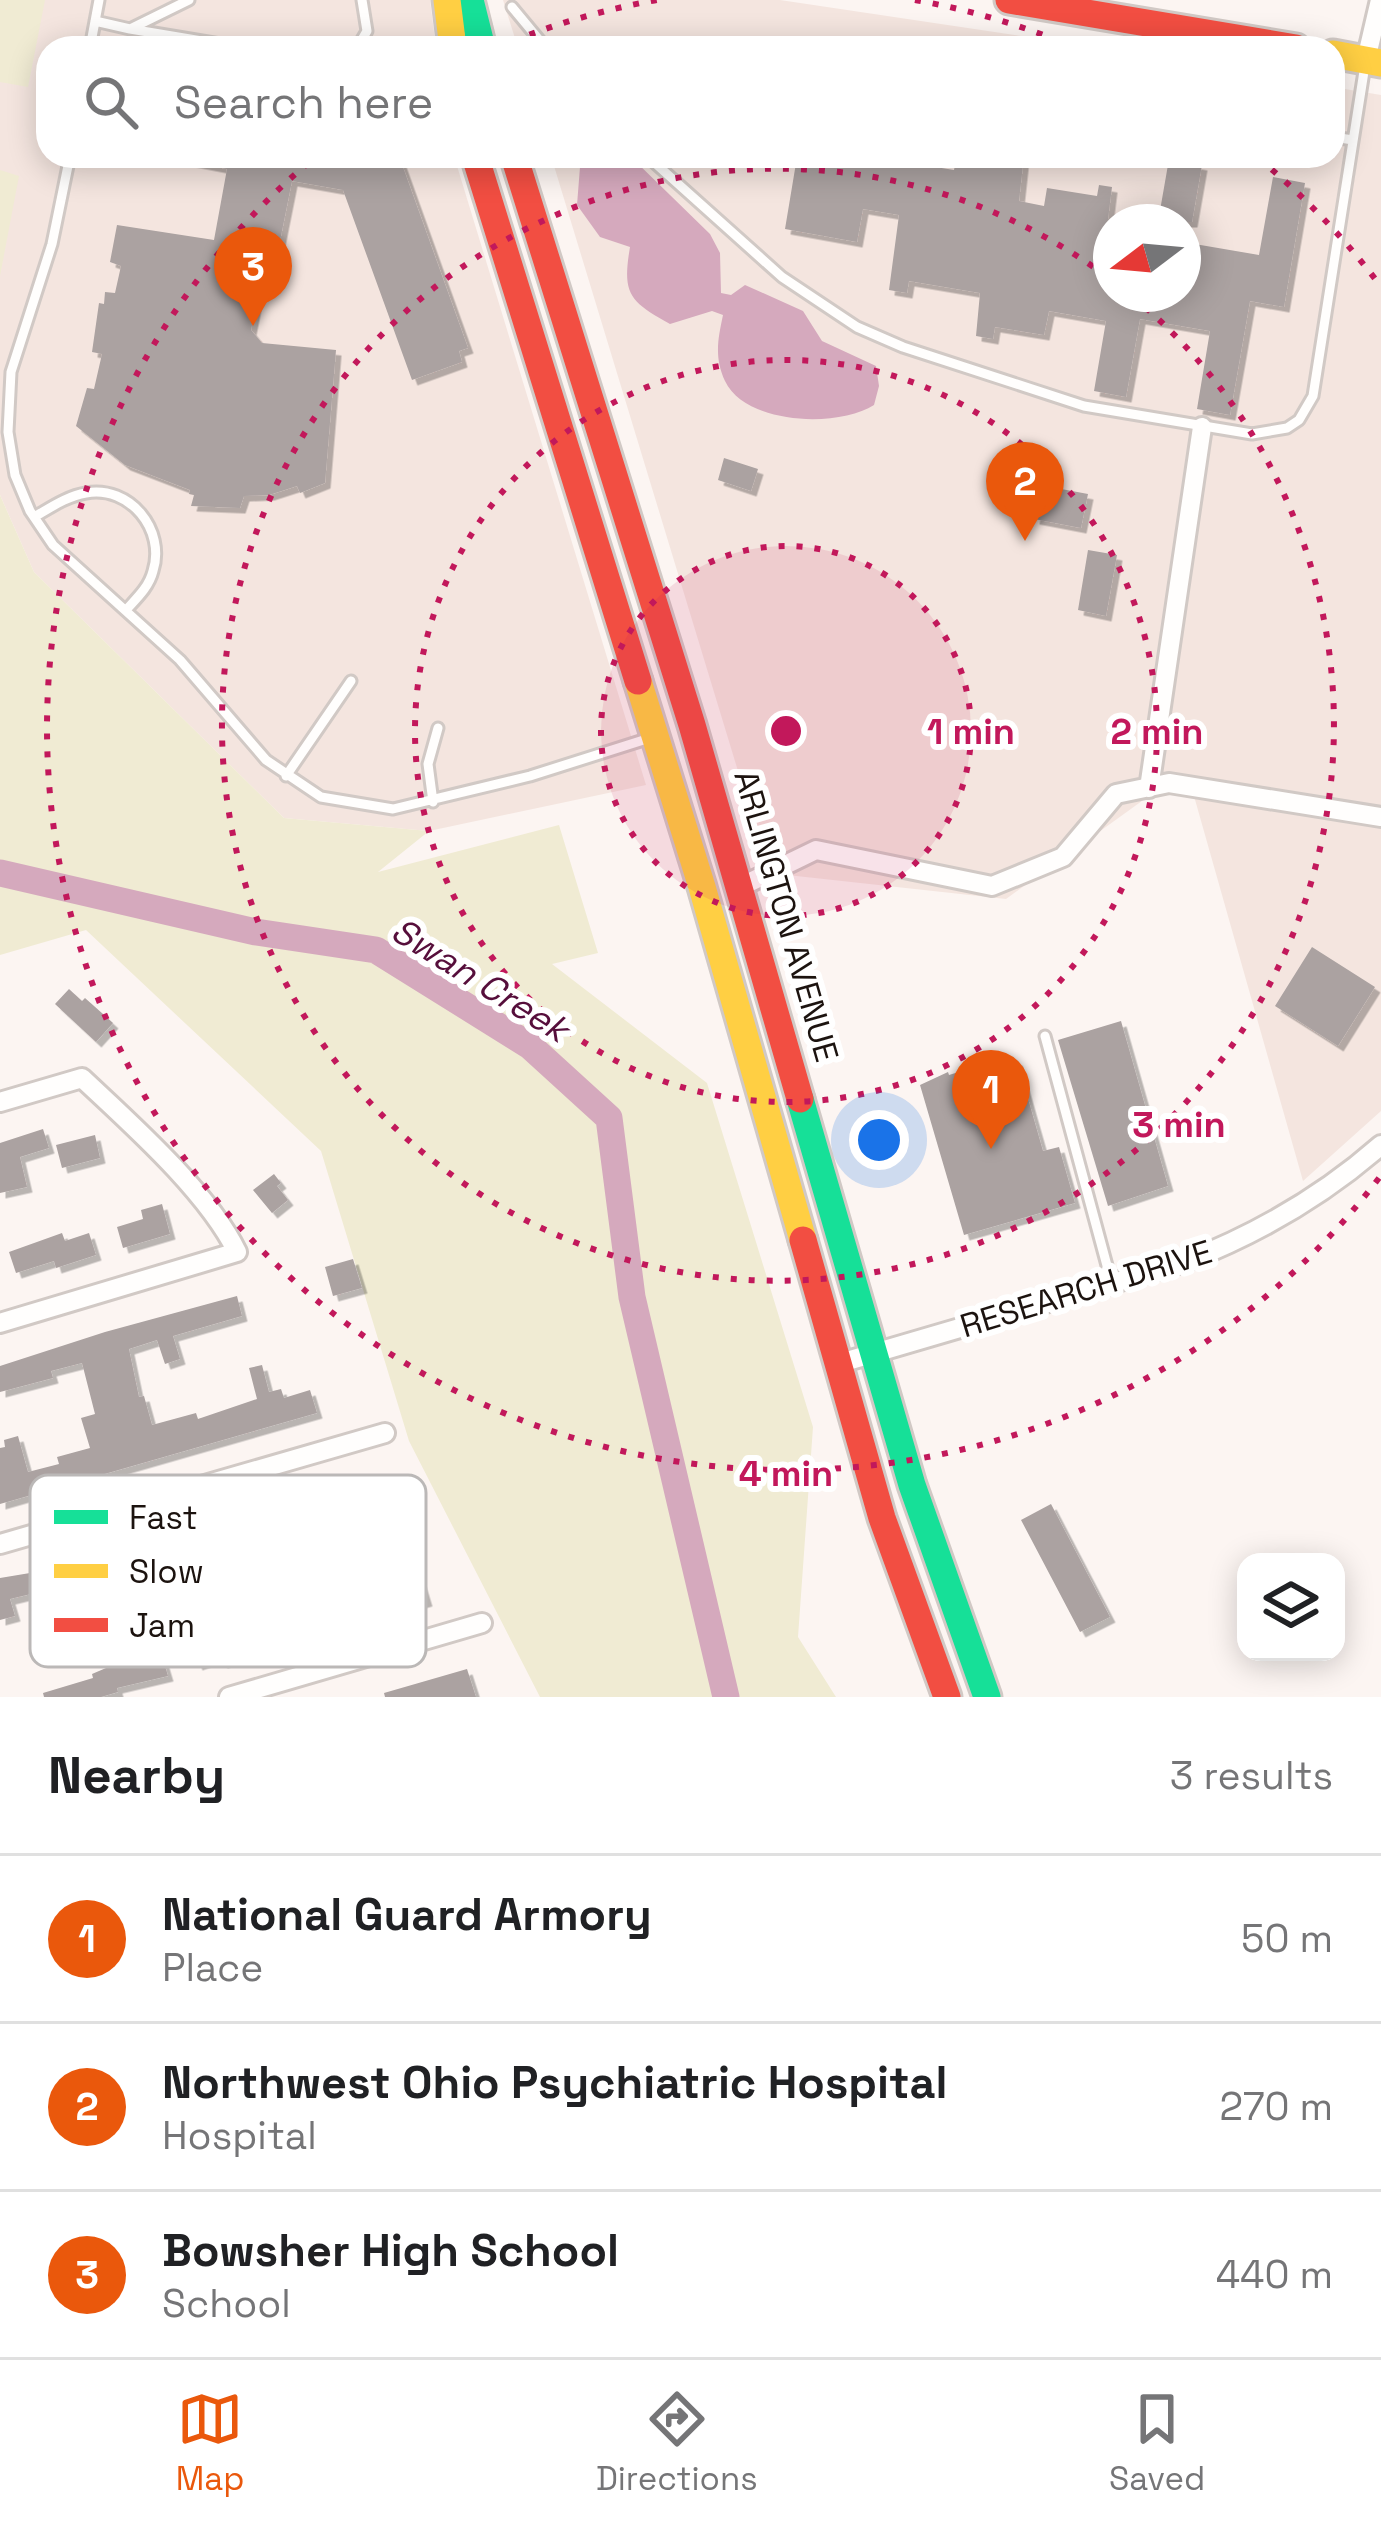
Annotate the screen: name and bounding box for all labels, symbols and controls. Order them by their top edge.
search box [36,36,1345,168]
icon: search [78,69,144,135]
text: Search here [174,74,433,131]
north arrow [1093,204,1201,312]
pin: 3 [214,227,292,326]
pin: 2 [986,442,1064,541]
text: 1 min [927,709,1015,755]
text: 2 min [1110,709,1204,755]
centre of rings [765,710,807,752]
street label: ARLINGTON AVENUE [724,765,848,1067]
water label: Swan Creek [383,907,580,1055]
pin: 1 [952,1050,1030,1149]
text: 3 min [1132,1102,1226,1148]
your location [849,1110,909,1170]
street label: RESEARCH DRIVE [955,1231,1217,1347]
text: 4 min [739,1451,833,1497]
legend [30,1475,426,1667]
text: Fast [129,1497,198,1539]
text: Slow [129,1551,204,1593]
map controls [1237,1553,1345,1661]
button: layers [1237,1553,1345,1661]
text: Jam [129,1605,195,1647]
text: Nearby [48,1743,225,1808]
text: 3 results [1170,1751,1333,1800]
text: National Guard Armory [162,1886,652,1943]
text: 1 [78,1914,96,1963]
text: 50 m [1241,1914,1333,1963]
text: Place [162,1943,263,1992]
text: Northwest Ohio Psychiatric Hospital [162,2054,947,2111]
text: 2 [75,2082,99,2131]
text: 270 m [1220,2082,1333,2131]
text: Hospital [162,2111,317,2160]
text: Bowsher High School [162,2222,619,2279]
text: 3 [75,2250,99,2299]
text: 440 m [1216,2250,1333,2299]
text: School [162,2279,291,2328]
tab: Map [176,2386,244,2500]
tab: Directions [596,2386,758,2500]
tab: Saved [1109,2386,1205,2500]

